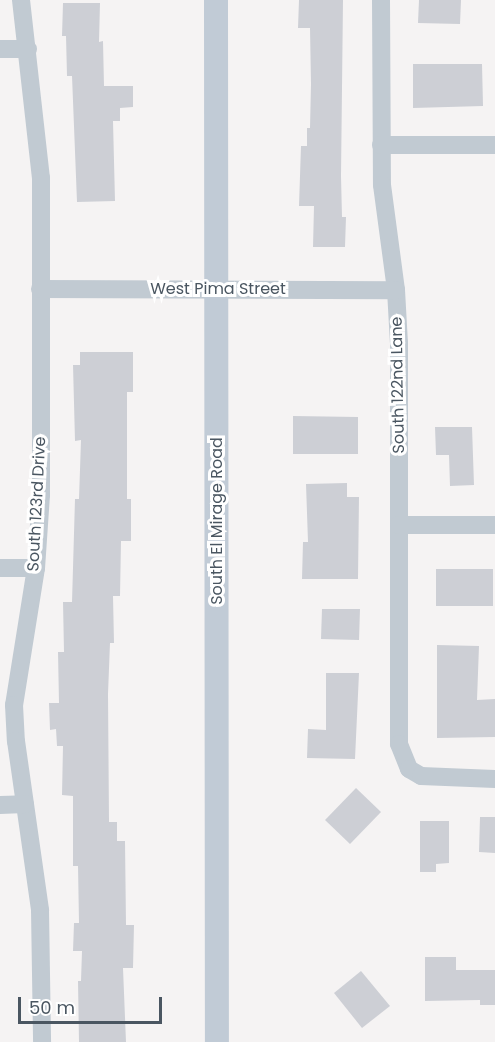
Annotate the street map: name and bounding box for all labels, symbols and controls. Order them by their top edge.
street label: West Pima Street [150,279,286,299]
street label: South 122nd Lane [387,316,409,454]
street label: South 123rd Drive [24,436,50,572]
street label: South El Mirage Road [207,437,227,605]
scale bar [21,985,165,1023]
text: 50 m [29,995,75,1020]

